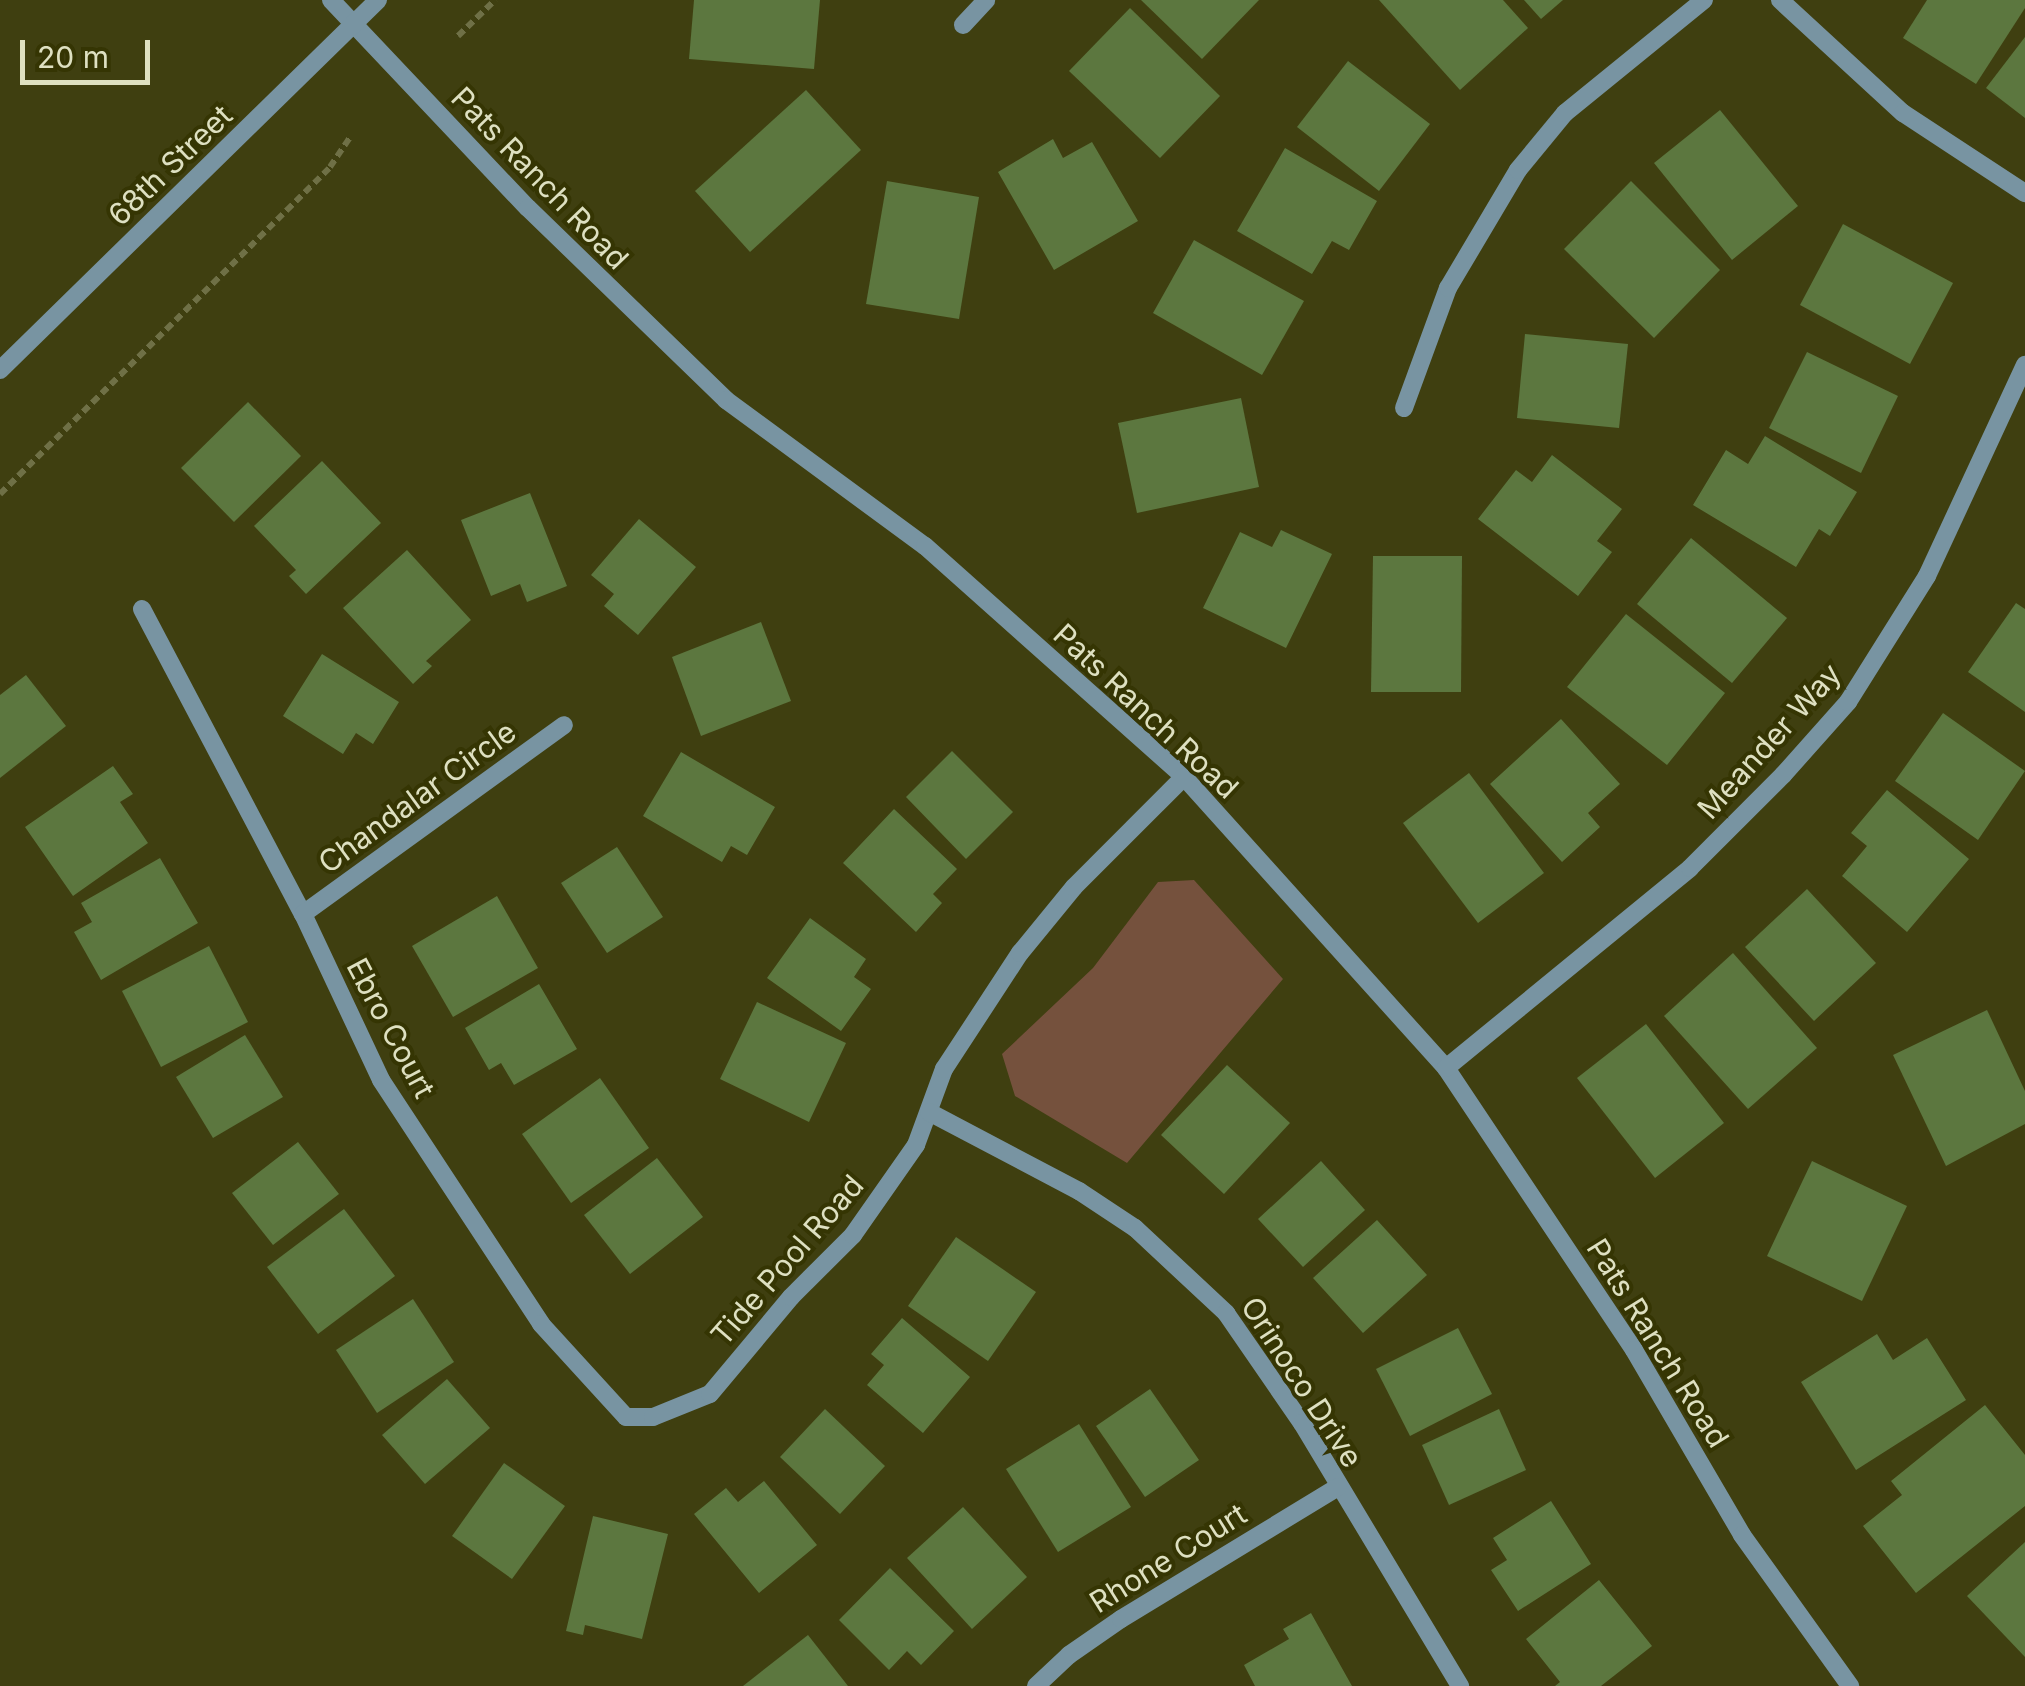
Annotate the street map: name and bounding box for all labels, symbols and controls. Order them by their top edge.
scale bar [25,20,155,82]
text: 20 m [37,39,109,75]
street label: Pats Ranch Road [444,79,636,277]
street label: 68th Street [101,97,239,233]
street label: Pats Ranch Road [1046,616,1246,806]
street label: Meander Way [1690,656,1848,826]
street label: Chandalar Circle [311,713,523,881]
street label: Ebro Court [339,952,443,1104]
street label: Tide Pool Road [703,1167,871,1353]
street label: Pats Ranch Road [1579,1232,1737,1454]
street label: Orinoco Drive [1234,1290,1370,1474]
street label: Rhone Court [1083,1496,1253,1620]

